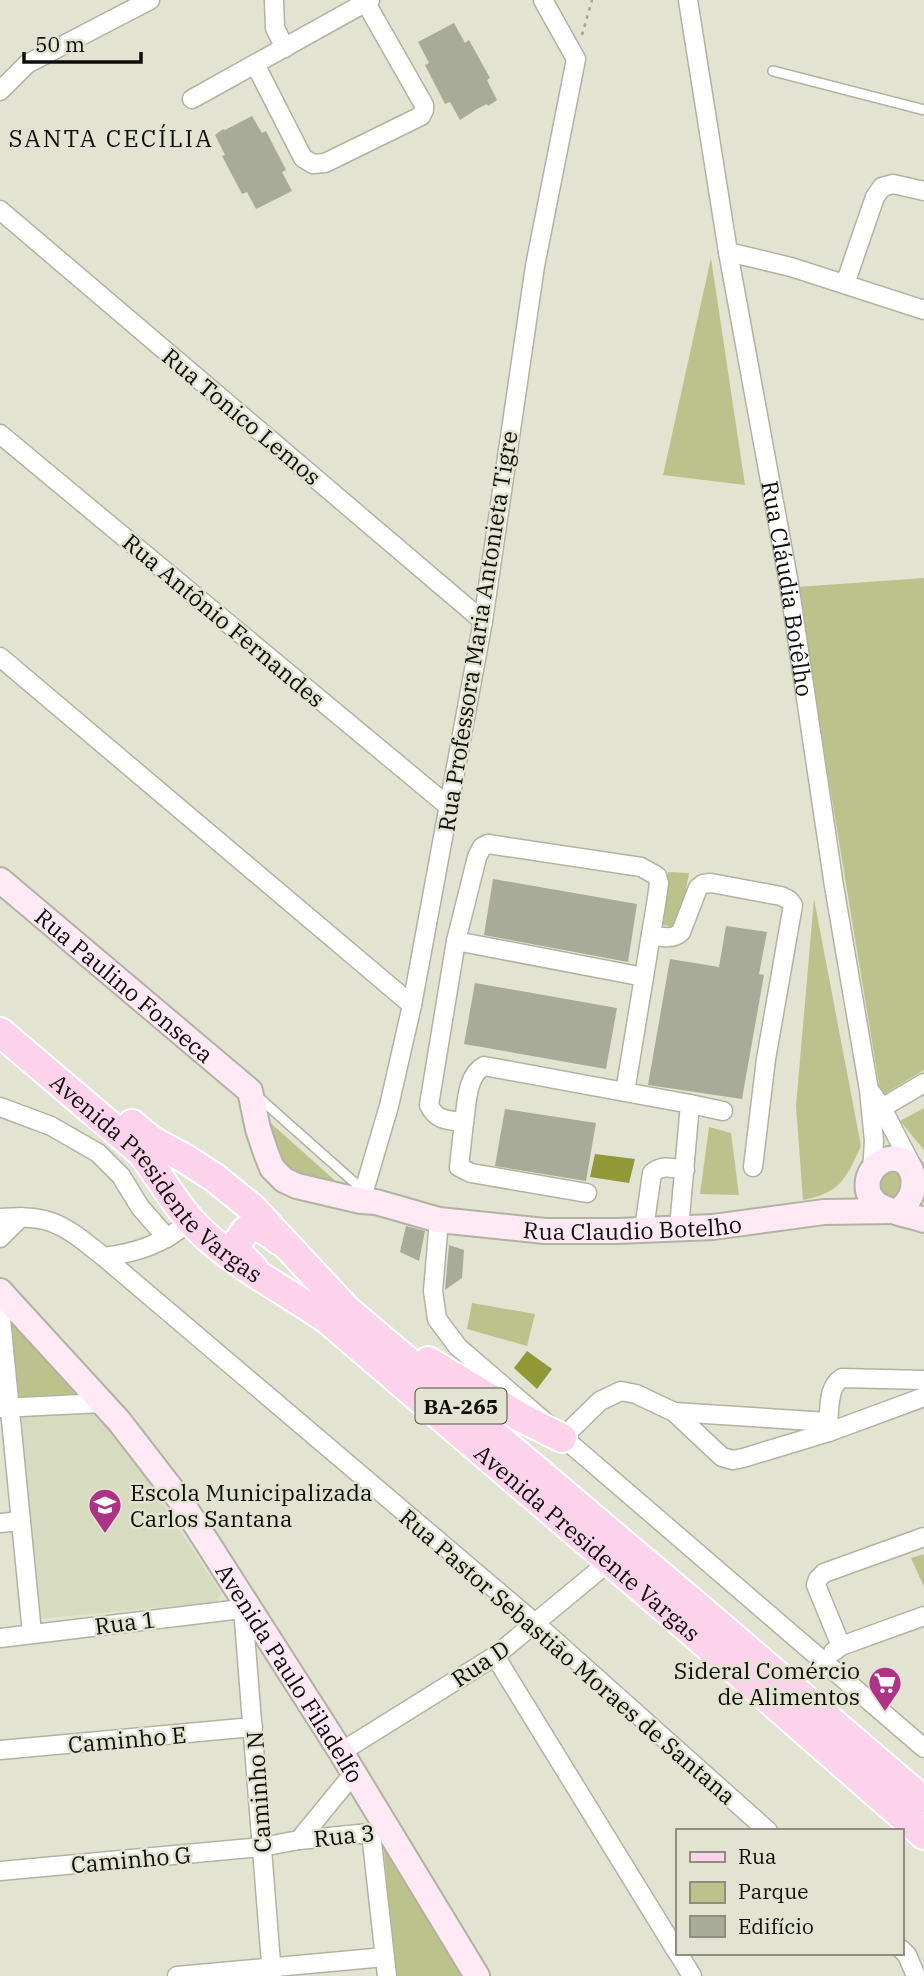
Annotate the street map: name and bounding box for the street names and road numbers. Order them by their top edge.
street label: Rua Tonico Lemos [156,341,328,491]
street label: Rua Professora Maria Antonieta Tigre [430,429,524,833]
street label: Rua Cláudia Botêlho [755,478,821,698]
street label: Rua Antônio Fernandes [117,527,331,713]
street label: Rua Paulino Fonseca [29,901,220,1069]
street label: Avenida Presidente Vargas [44,1067,268,1289]
street label: Rua Claudio Botelho [522,1208,743,1246]
road number: BA-265 [416,1388,506,1424]
street label: Avenida Presidente Vargas [469,1437,707,1648]
street label: Rua Pastor Sebastião Moraes de Santana [393,1502,743,1810]
street label: Avenida Paulo Filadelfo [209,1558,371,1788]
street label: Rua 1 [93,1603,157,1641]
street label: Rua D [445,1633,515,1693]
street label: Caminho E [67,1719,187,1759]
street label: Caminho N [239,1730,277,1854]
street label: Rua 3 [312,1817,376,1853]
street label: Caminho G [70,1839,192,1879]

